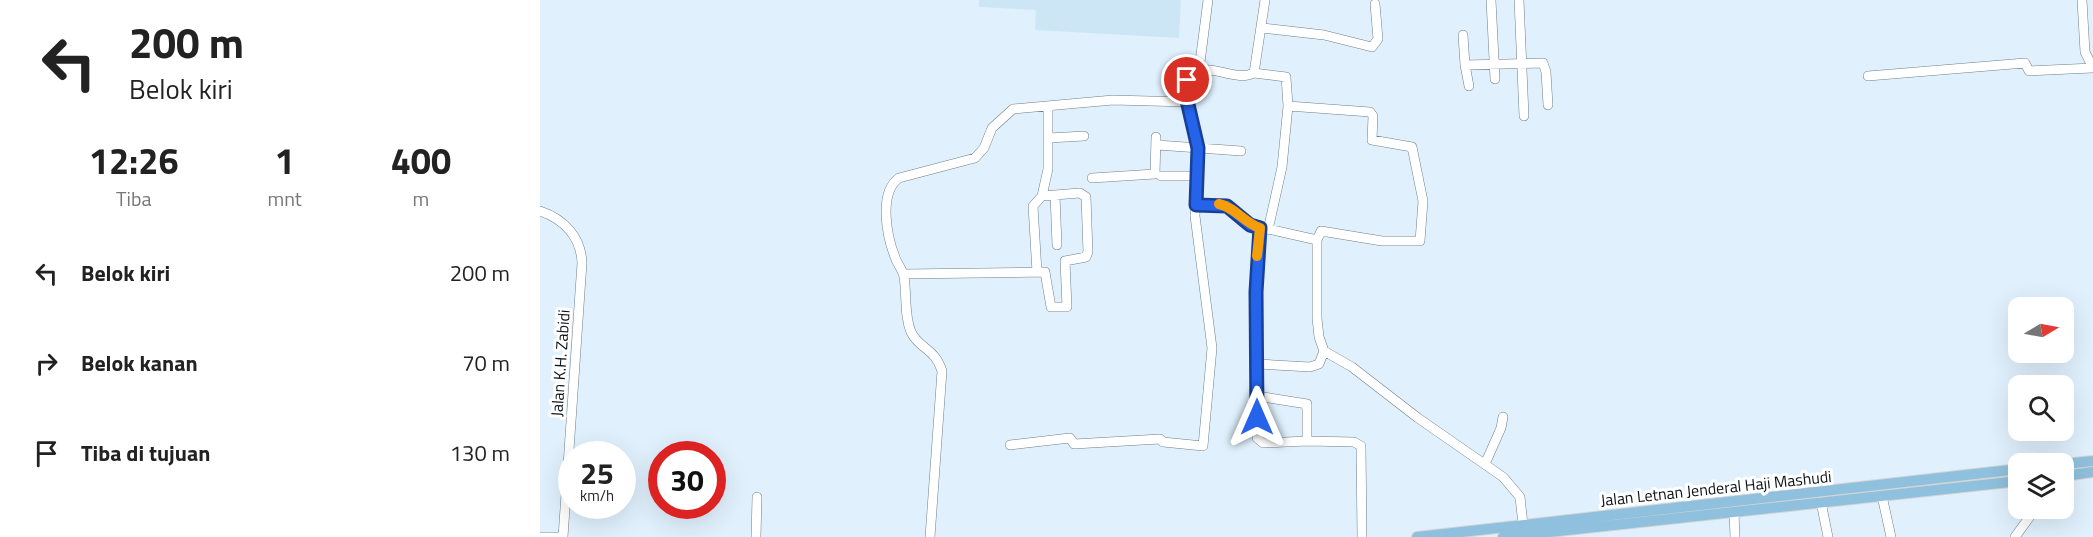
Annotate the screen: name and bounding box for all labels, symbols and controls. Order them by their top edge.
text: 200 m [129,10,244,74]
icon: left [30,24,108,102]
pin [1161,54,1212,105]
icon: arrive [1170,63,1203,96]
text: Belok kiri [129,68,233,109]
text: 12:26 [89,133,179,188]
text: 1 [275,133,295,188]
text: 400 [391,133,451,188]
text: Tiba [116,183,151,214]
text: mnt [267,183,302,214]
text: m [413,183,429,214]
text: Belok kiri [81,256,170,290]
text: 200 m [450,256,510,290]
icon: left [30,257,63,290]
north arrow [2008,297,2074,363]
map controls [2008,297,2074,519]
street label: Jalan K.H. Zabidi [544,309,576,417]
text: Belok kanan [81,346,198,380]
text: 70 m [462,346,510,380]
icon: right [30,347,63,380]
button: search [2008,375,2074,441]
position arrow [1225,385,1289,449]
text: Tiba di tujuan [81,436,210,470]
text: 130 m [450,436,510,470]
icon: arrive [30,437,63,470]
speed limit sign: 30 [648,441,726,519]
text: 25 [580,450,614,496]
button: layers [2008,453,2074,519]
street label: Jalan Letnan Jenderal Haji Mashudi [1599,464,1833,512]
text: km/h [580,484,614,507]

